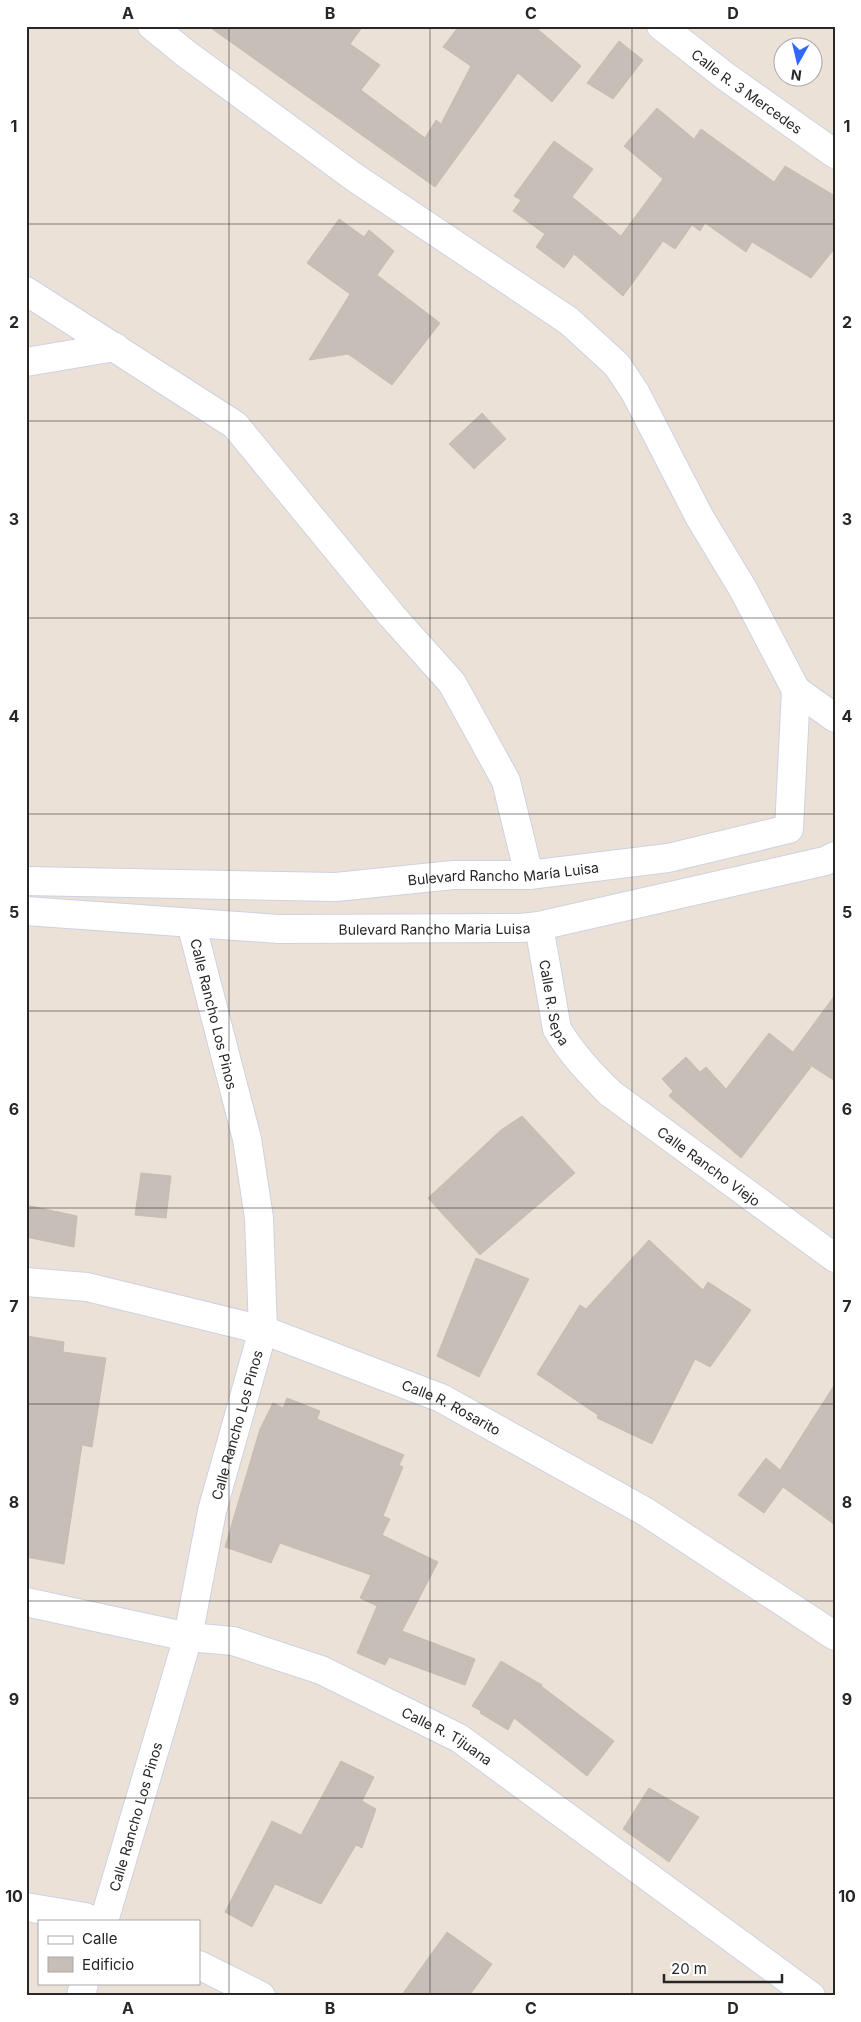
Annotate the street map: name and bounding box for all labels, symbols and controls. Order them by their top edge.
text: A [122,3,134,23]
text: B [325,3,335,23]
text: C [525,3,537,23]
text: D [727,3,739,23]
north arrow [774,38,824,88]
street label: Calle R. 3 Mercedes [689,45,806,137]
text: N [790,66,803,85]
text: 1 [11,116,17,136]
text: 1 [844,116,850,136]
text: 2 [9,312,19,332]
text: 2 [842,312,852,332]
text: 3 [9,509,19,529]
text: 3 [842,509,852,529]
text: 4 [9,706,20,726]
text: 4 [842,706,853,726]
street label: Bulevard Rancho María Luisa [407,858,600,888]
text: 5 [9,902,19,922]
text: 5 [842,902,852,922]
street label: Bulevard Rancho Maria Luisa [338,919,531,937]
street label: Calle Rancho Los Pinos [187,937,241,1091]
street label: Calle R. Sepa [537,958,573,1048]
text: 6 [9,1099,19,1119]
text: 6 [842,1099,852,1119]
street label: Calle Rancho Viejo [654,1122,764,1209]
text: 7 [9,1296,19,1316]
text: 7 [842,1296,852,1316]
street label: Calle Rancho Los Pinos [207,1348,265,1502]
street label: Calle R. Rosarito [400,1375,504,1438]
text: 8 [9,1492,19,1512]
text: 8 [842,1492,852,1512]
text: 9 [9,1689,19,1709]
text: 9 [842,1689,852,1709]
street label: Calle R. Tijuana [399,1703,496,1768]
street label: Calle Rancho Los Pinos [105,1740,165,1893]
text: 10 [5,1886,23,1906]
text: 10 [838,1886,856,1906]
legend [38,1920,200,1984]
text: Calle [82,1929,117,1948]
scale bar [664,1952,781,1984]
text: Edificio [82,1955,134,1974]
text: 20 m [671,1959,707,1978]
text: A [122,1998,134,2018]
text: B [325,1998,335,2018]
text: C [525,1998,537,2018]
text: D [727,1998,739,2018]

